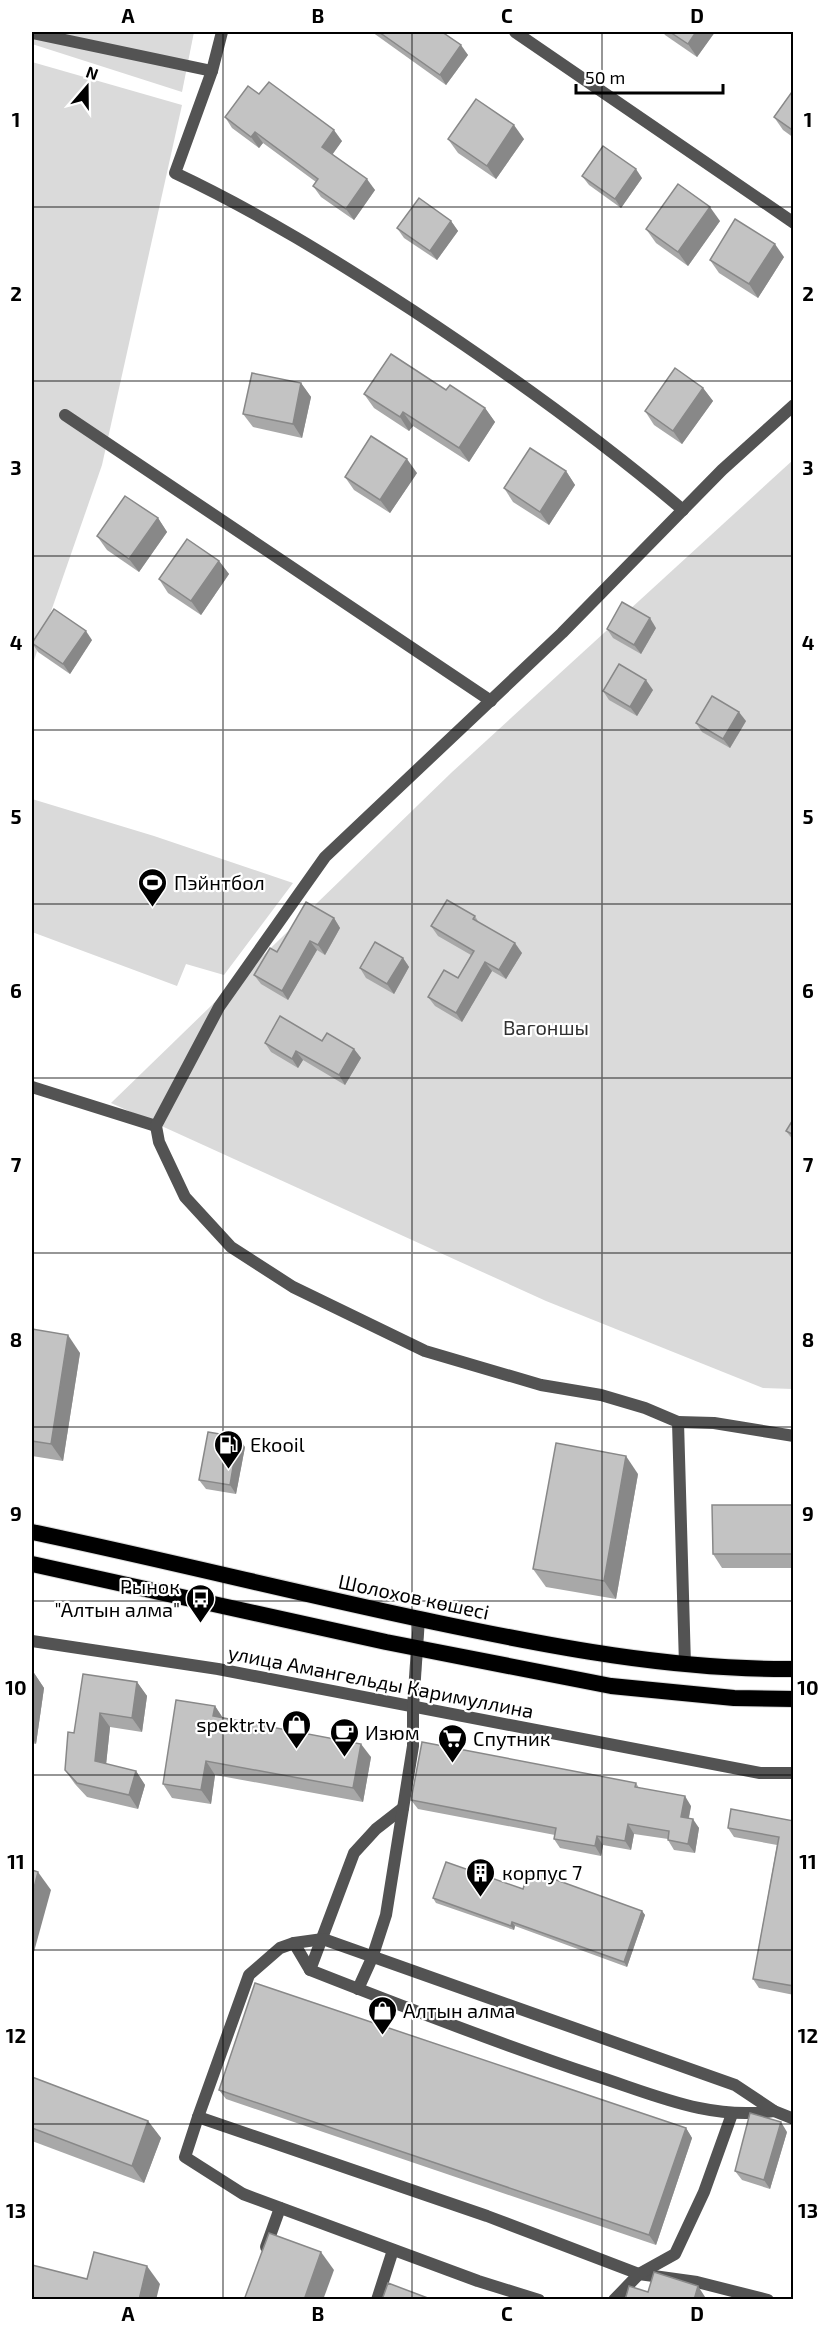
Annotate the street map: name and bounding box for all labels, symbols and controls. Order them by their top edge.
text: A [121,3,135,27]
text: B [312,3,324,27]
text: C [501,3,513,27]
text: D [690,3,704,27]
north arrow [57,57,117,117]
scale bar [576,57,723,95]
text: N [84,62,101,83]
text: 50 m [585,66,625,88]
text: 1 [12,107,20,131]
text: 1 [804,107,812,131]
text: 2 [10,281,22,305]
text: 2 [802,281,814,305]
text: 3 [10,455,22,479]
text: 3 [802,455,814,479]
text: 4 [10,630,23,654]
text: 4 [802,630,815,654]
text: 5 [10,804,22,828]
text: 5 [802,804,814,828]
sports icon: Пэйнтбол [137,866,169,908]
place label: Пэйнтбол [174,870,265,894]
text: 6 [10,978,22,1002]
text: 6 [802,978,814,1002]
park label: Вагоншы [503,1015,589,1039]
text: 7 [11,1152,22,1176]
text: 7 [803,1152,814,1176]
text: 8 [10,1327,22,1351]
text: 8 [802,1327,814,1351]
fuel station icon: Ekooil [213,1428,245,1470]
place label: Ekooil [250,1432,305,1456]
text: 9 [10,1501,22,1525]
text: 9 [802,1501,814,1525]
street label: Шолохов көшесі [336,1568,492,1624]
place label: Рынок "Алтын алма" [55,1574,180,1621]
bus stop icon: Рынок "Алтын алма" [185,1582,217,1624]
street label: улица Амангельды Каримуллина [226,1640,536,1723]
text: 10 [5,1675,27,1699]
text: 10 [797,1675,819,1699]
shop icon: spektr.tv [281,1708,313,1750]
place label: spektr.tv [196,1712,276,1736]
cafe icon: Изюм [328,1716,360,1758]
place label: Изюм [365,1720,420,1744]
supermarket icon: Спутник [436,1722,468,1764]
place label: Спутник [473,1726,551,1751]
text: 11 [7,1849,25,1873]
text: 11 [799,1849,817,1873]
building icon: корпус 7 [465,1856,497,1898]
place label: корпус 7 [502,1860,582,1885]
shop icon: Алтын алма [366,1994,398,2036]
place label: Алтын алма [403,1998,515,2022]
text: 12 [6,2023,26,2047]
text: 12 [798,2023,818,2047]
text: 13 [6,2198,26,2222]
text: 13 [798,2198,818,2222]
text: A [121,2301,135,2325]
text: B [312,2301,324,2325]
text: C [501,2301,513,2325]
text: D [690,2301,704,2325]

